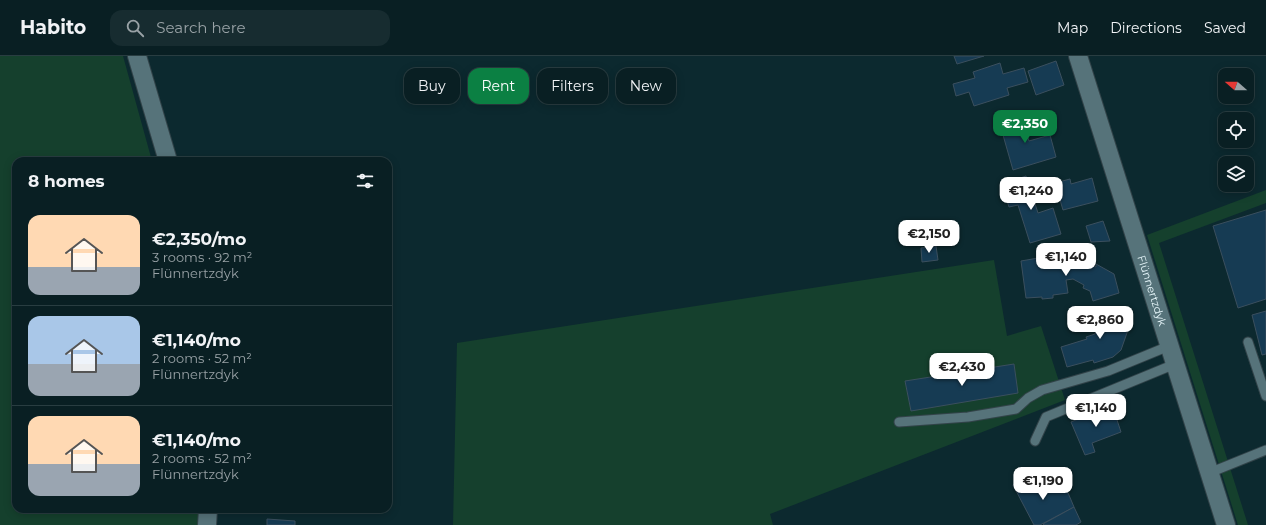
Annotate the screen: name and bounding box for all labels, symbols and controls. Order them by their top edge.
search box [110,10,390,46]
text: Habito [20,16,86,39]
icon: search [124,17,146,39]
text: Search here [156,18,246,37]
text: Map [1057,19,1088,37]
text: Directions [1110,19,1182,37]
text: Saved [1204,19,1246,37]
chip: Buy [404,68,460,104]
chip: Rent [468,68,529,104]
chip: Filters [537,68,608,104]
chip: New [616,68,676,104]
north arrow [1218,68,1254,104]
map controls [1218,68,1254,192]
pin: €2,350 [992,110,1058,144]
button: locate [1218,112,1254,148]
text: €2,350 [1002,115,1048,131]
button: layers [1218,156,1254,192]
icon: filters [354,170,376,192]
text: 8 homes [28,171,105,191]
pin: €1,240 [998,177,1064,211]
text: €1,240 [1009,182,1053,198]
pin: €2,150 [896,220,962,254]
text: €2,150 [907,225,951,241]
text: €2,350/mo [152,229,246,249]
icon: home [60,231,108,279]
pin: €1,140 [1033,243,1099,277]
text: €1,140 [1045,248,1087,264]
text: 3 rooms · 92 m² [152,249,252,265]
street label: Flünnertzdyk [1134,253,1170,328]
text: Flünnertzdyk [152,265,239,281]
pin: €2,860 [1067,306,1133,340]
text: €2,860 [1076,311,1124,327]
text: €1,140/mo [152,330,241,350]
icon: home [60,332,108,380]
text: 2 rooms · 52 m² [152,350,252,366]
pin: €2,430 [929,353,995,387]
text: €2,430 [938,358,986,374]
text: Flünnertzdyk [152,366,239,382]
pin: €1,140 [1063,394,1129,428]
text: €1,140 [1075,399,1117,415]
text: €1,140/mo [152,430,241,450]
icon: home [60,432,108,480]
text: 2 rooms · 52 m² [152,450,252,466]
text: Flünnertzdyk [152,466,239,482]
pin: €1,190 [1010,467,1076,501]
text: €1,190 [1022,472,1064,488]

